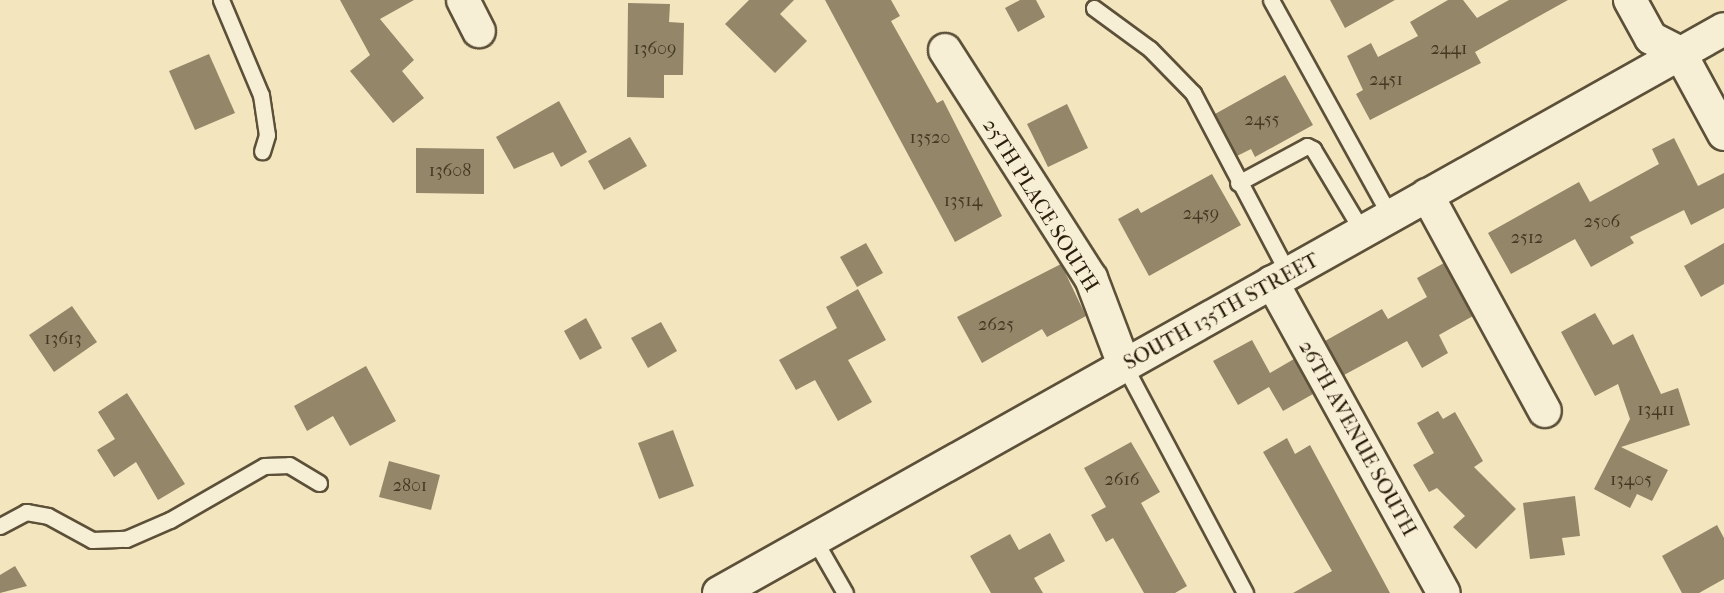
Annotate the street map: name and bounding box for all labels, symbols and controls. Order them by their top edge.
house number: 13609 [634,38,676,60]
house number: 2441 [1430,38,1468,60]
house number: 2451 [1369,69,1403,91]
house number: 2455 [1245,109,1279,131]
street label: 25TH PLACE SOUTH [977,114,1105,296]
house number: 13520 [910,127,950,149]
house number: 13608 [429,160,471,182]
house number: 13514 [944,190,982,212]
house number: 2459 [1183,203,1219,225]
house number: 2506 [1584,211,1620,233]
house number: 2512 [1511,227,1543,249]
street label: SOUTH 135TH STREET [1119,247,1323,375]
house number: 2625 [978,314,1014,336]
house number: 13613 [44,328,82,350]
street label: 26TH AVENUE SOUTH [1294,336,1422,540]
house number: 13411 [1637,399,1675,421]
house number: 2616 [1105,469,1139,491]
house number: 13405 [1610,469,1652,491]
house number: 2801 [393,475,427,497]

